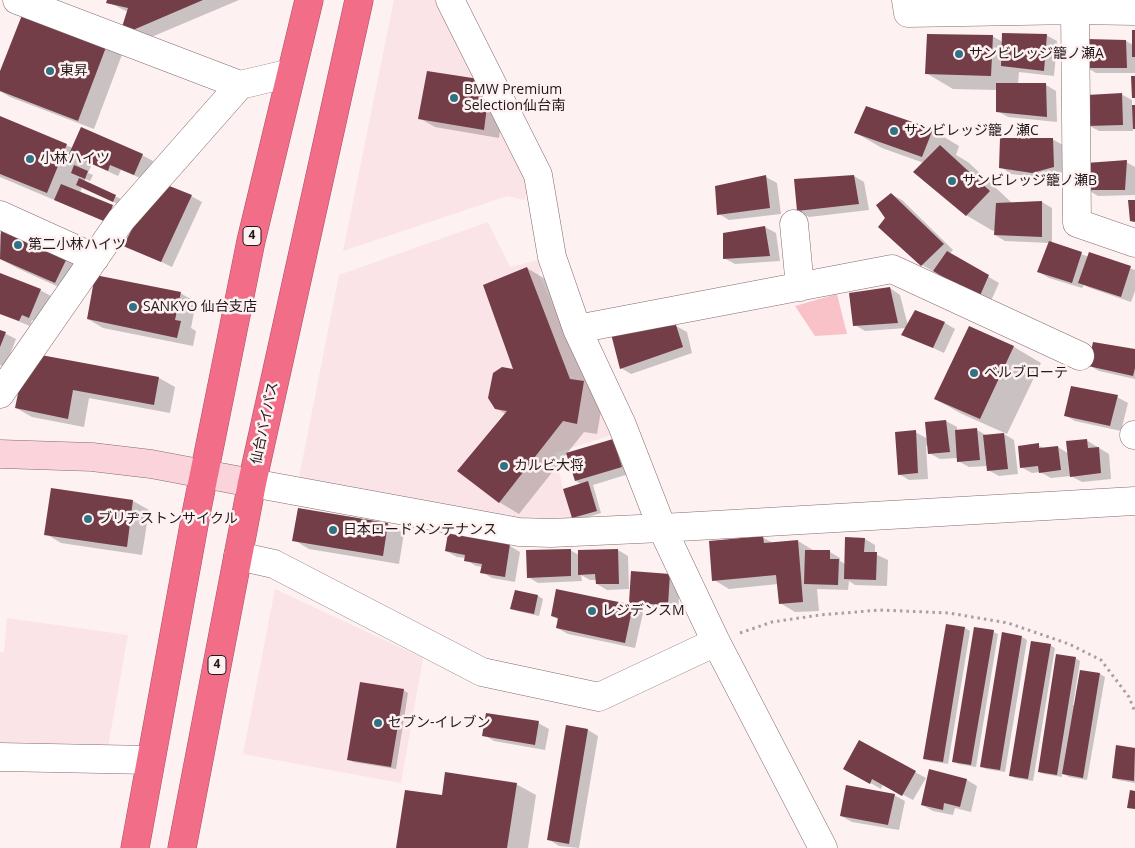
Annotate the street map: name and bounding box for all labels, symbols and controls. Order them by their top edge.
place label: サンビレッジ籠ノ瀬A [969,46,1104,62]
marker: サンビレッジ籠ノ瀬A [953,48,965,60]
place label: 東昇 [60,63,88,79]
marker: 東昇 [44,65,56,77]
place label: BMW Premium Selection仙台南 [464,82,565,114]
marker: BMW Premium Selection仙台南 [448,92,460,104]
place label: サンビレッジ籠ノ瀬C [904,123,1039,139]
marker: サンビレッジ籠ノ瀬C [888,125,900,137]
place label: 小林ハイツ [40,151,110,167]
marker: 小林ハイツ [24,153,36,165]
place label: サンビレッジ籠ノ瀬B [962,173,1097,189]
marker: サンビレッジ籠ノ瀬B [946,175,958,187]
road number: 4 [243,227,261,246]
place label: 第二小林ハイツ [28,237,126,253]
marker: 第二小林ハイツ [12,239,24,251]
place label: SANKYO 仙台支店 [143,299,257,315]
marker: SANKYO 仙台支店 [127,301,139,313]
place label: ベルブローテ [984,365,1068,381]
marker: ベルブローテ [968,367,980,379]
street label: 仙台バイパス [248,380,282,466]
place label: カルビ大将 [514,458,584,474]
marker: カルビ大将 [498,460,510,472]
place label: ブリヂストンサイクル [98,511,238,527]
marker: ブリヂストンサイクル [82,513,94,525]
place label: 日本ロードメンテナンス [343,522,497,538]
marker: 日本ロードメンテナンス [327,524,339,536]
place label: レジデンスM [602,603,685,619]
marker: レジデンスM [586,605,598,617]
road number: 4 [208,656,226,674]
place label: セブン-イレブン [388,715,491,731]
marker: セブン-イレブン [372,717,384,729]

